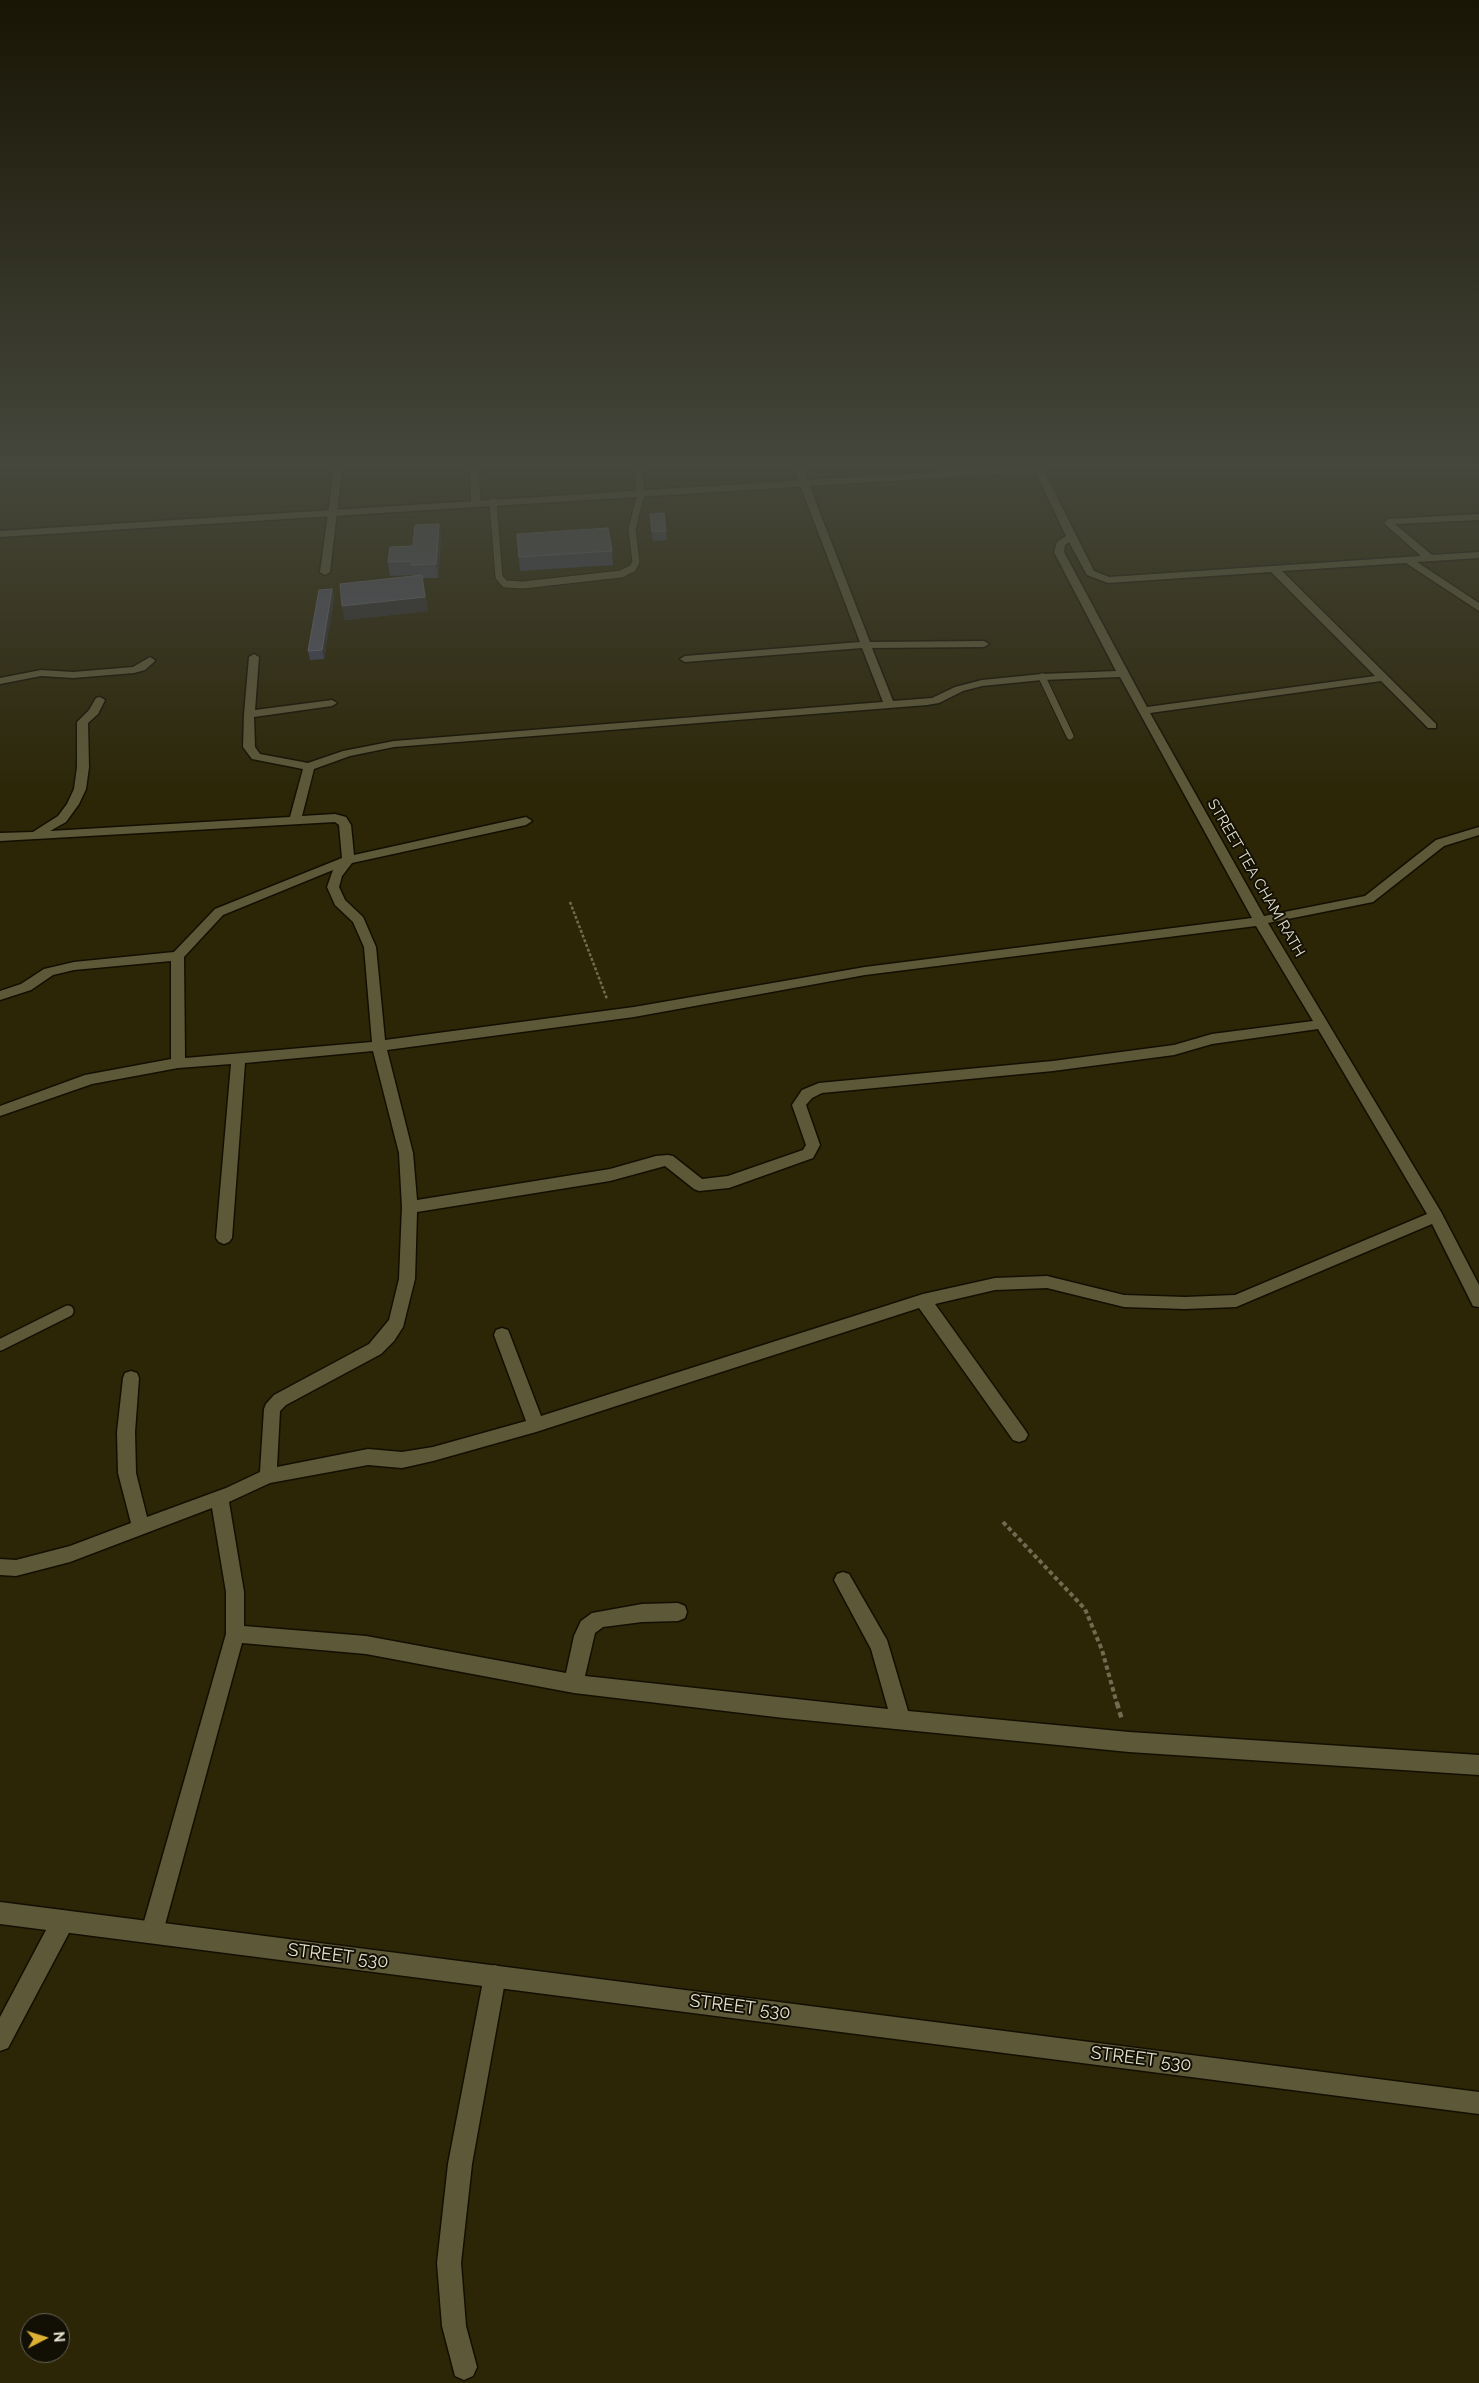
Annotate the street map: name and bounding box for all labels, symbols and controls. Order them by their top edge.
street label: STREET TEA CHAM RATH [1203,796,1309,960]
street label: STREET 530 [286,1939,390,1973]
street label: STREET 530 [688,1990,792,2024]
street label: STREET 530 [1089,2042,1193,2076]
north arrow [20,2313,70,2363]
text: N [51,2331,67,2343]

